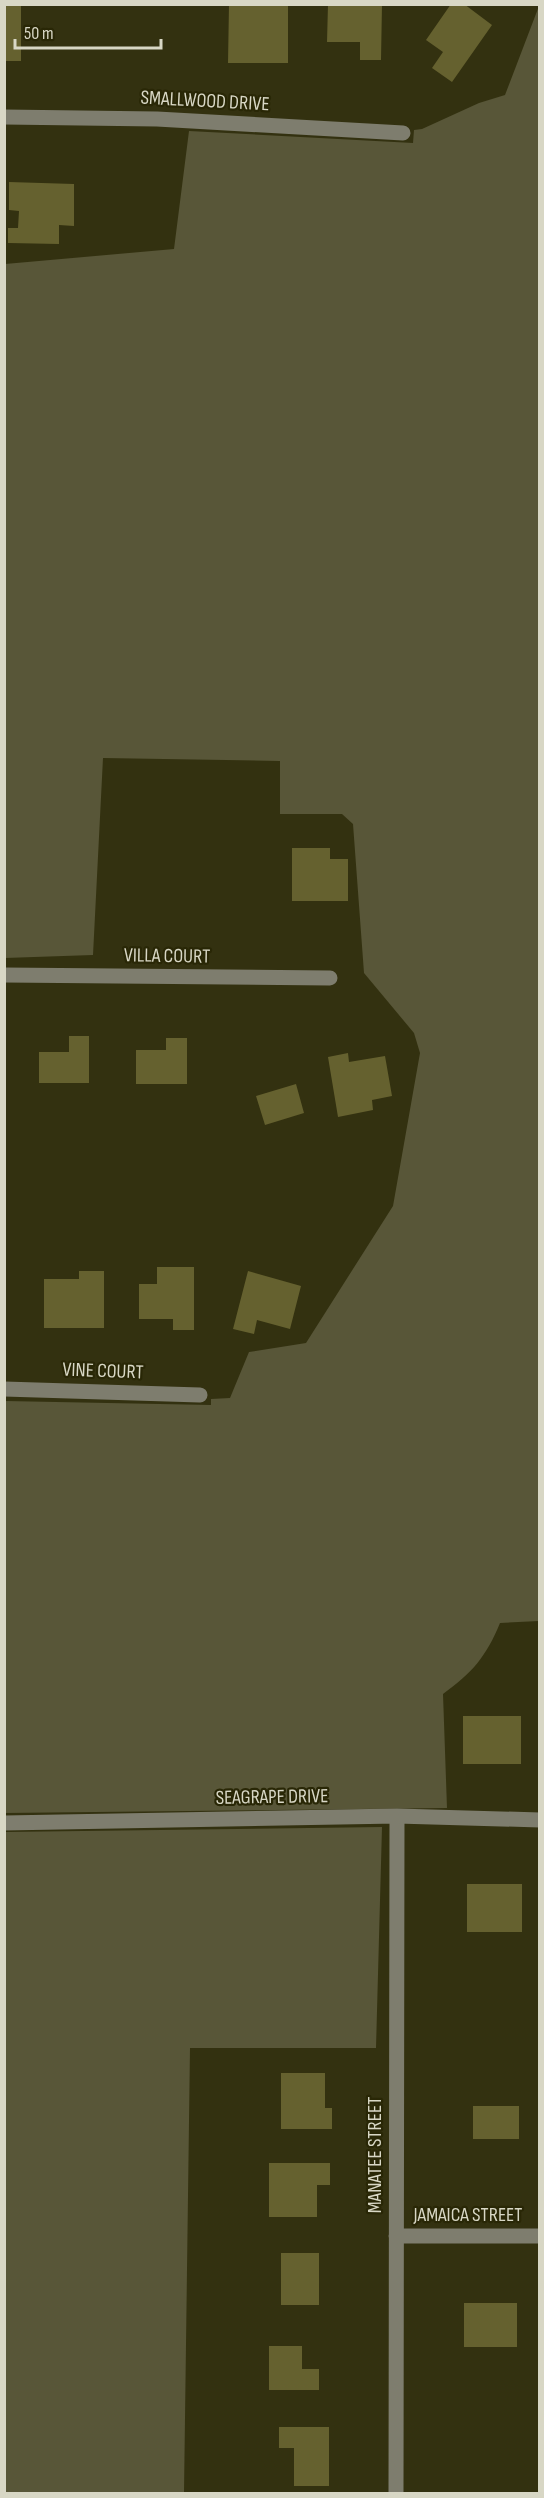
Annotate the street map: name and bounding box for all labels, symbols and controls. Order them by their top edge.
scale bar [15,12,160,50]
text: 50 m [24,23,54,44]
street label: SMALLWOOD DRIVE [140,86,270,116]
street label: VILLA COURT [124,943,210,969]
street label: VINE COURT [62,1358,144,1384]
street label: SEAGRAPE DRIVE [215,1784,329,1810]
street label: MANATEE STREET [363,2097,387,2213]
street label: JAMAICA STREET [413,2203,522,2227]

